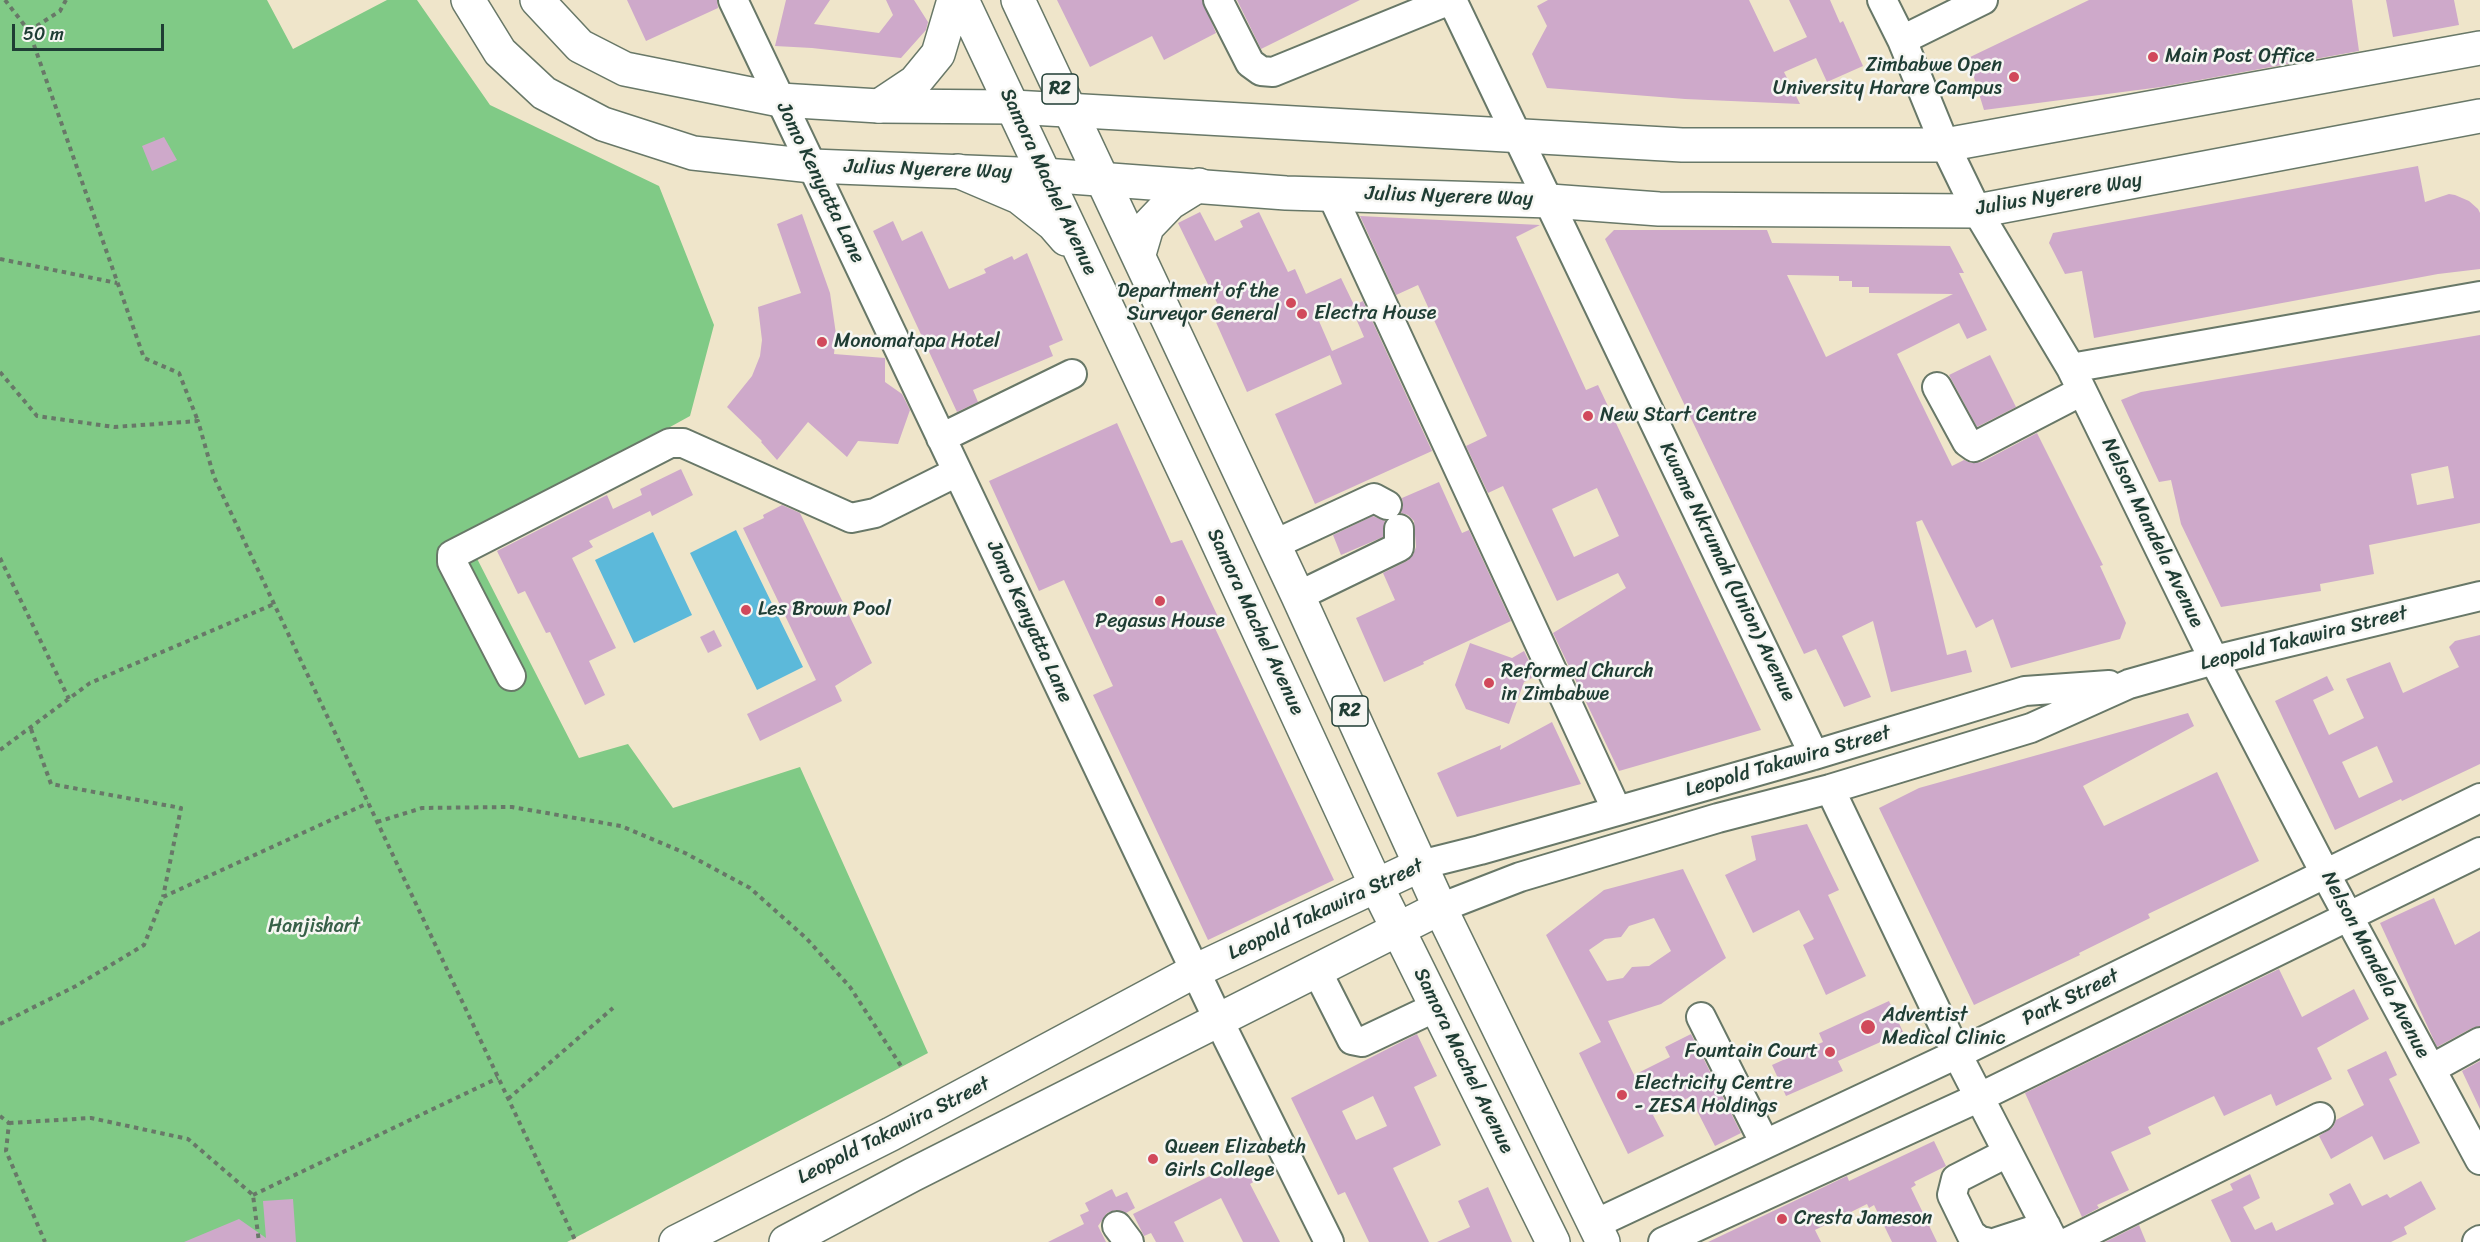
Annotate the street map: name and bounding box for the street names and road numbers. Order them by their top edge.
road number: R2 [1042,74,1078,104]
street label: Samora Machel Avenue [994,85,1102,279]
street label: Jomo Kenyatta Lane [771,99,869,267]
street label: Julius Nyerere Way [843,155,1013,185]
street label: Julius Nyerere Way [1974,169,2144,221]
street label: Julius Nyerere Way [1364,182,1534,212]
street label: Nelson Mandela Avenue [2096,434,2208,632]
street label: Kwame Nkrumah (Union) Avenue [1654,439,1800,705]
street label: Samora Machel Avenue [1201,525,1309,719]
street label: Jomo Kenyatta Lane [981,537,1077,707]
street label: Leopold Takawira Street [2198,602,2410,676]
road number: R2 [1332,696,1368,726]
street label: Leopold Takawira Street [1683,721,1893,803]
street label: Leopold Takawira Street [1225,854,1427,966]
street label: Nelson Mandela Avenue [2316,868,2434,1062]
street label: Samora Machel Avenue [1408,964,1518,1158]
street label: Park Street [2019,964,2123,1032]
street label: Leopold Takawira Street [794,1072,994,1190]

